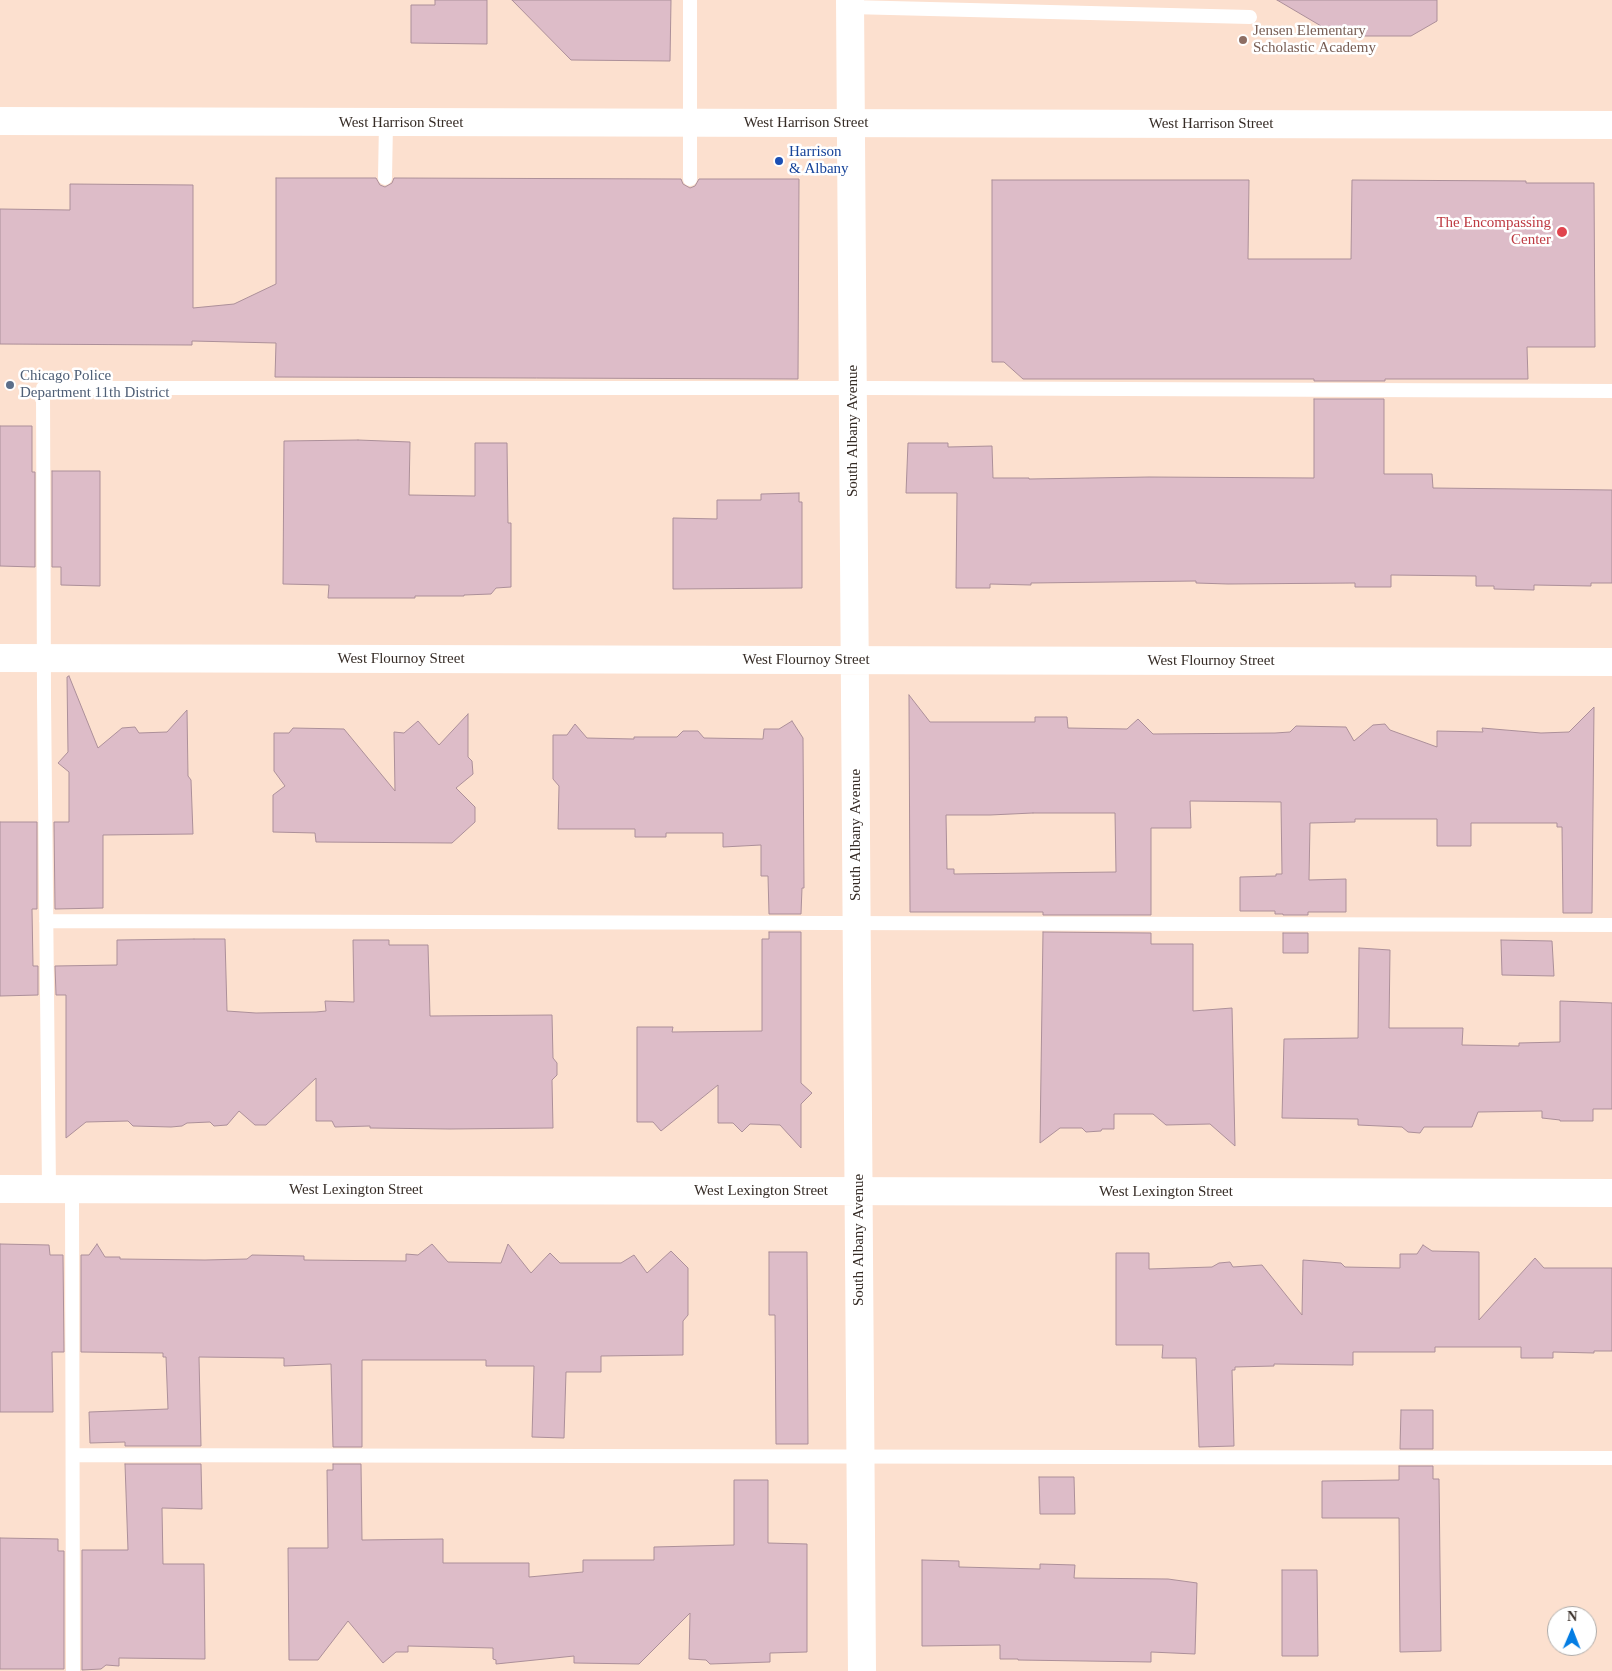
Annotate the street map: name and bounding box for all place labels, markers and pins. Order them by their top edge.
place label: Jensen Elementary Scholastic Academy [1253,22,1376,57]
marker: Jensen Elementary Scholastic Academy [1237,34,1249,46]
place label: Harrison & Albany [789,143,849,178]
marker: Harrison & Albany [773,155,785,167]
place label: The Encompassing Center [1436,214,1551,249]
marker: The Encompassing Center [1555,225,1569,239]
place label: Chicago Police Department 11th District [20,367,169,402]
marker: Chicago Police Department 11th District [4,379,16,391]

